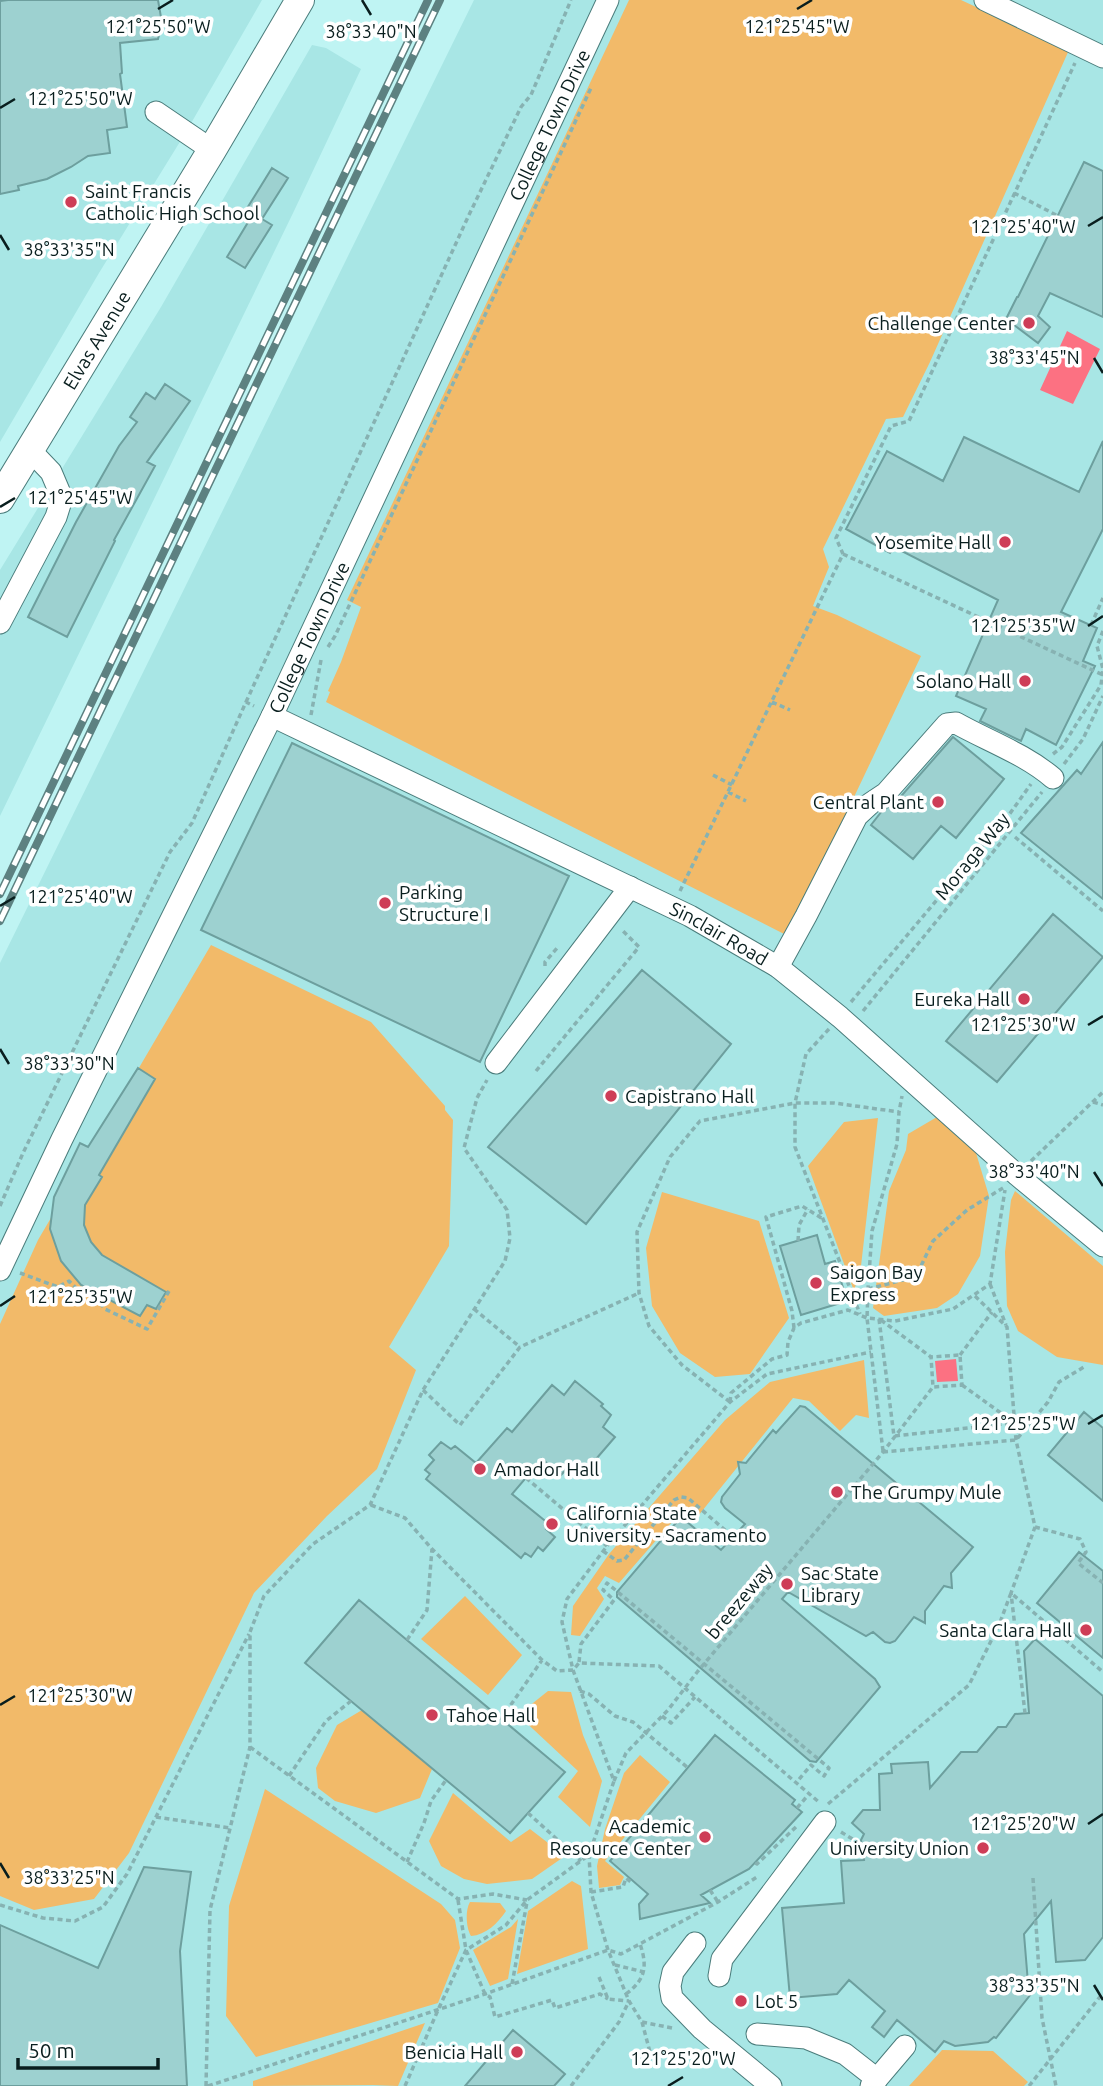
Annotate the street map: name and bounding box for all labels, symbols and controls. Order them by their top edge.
text: 121°25'50"W [105,16,211,36]
text: 121°25'45"W [744,16,850,36]
text: 38°33'40"N [325,21,417,41]
street label: College Town Drive [504,46,594,204]
text: 121°25'50"W [27,88,133,108]
place label: Saint Francis Catholic High School [85,180,259,224]
marker: Saint Francis Catholic High School [63,194,79,210]
text: 121°25'40"W [970,216,1076,236]
text: 38°33'35"N [23,239,115,259]
street label: Elvas Avenue [58,287,135,393]
place label: Challenge Center [868,312,1015,334]
marker: Challenge Center [1021,315,1037,331]
text: 38°33'45"N [988,347,1080,367]
text: 121°25'45"W [27,487,133,507]
place label: Yosemite Hall [875,531,991,553]
marker: Yosemite Hall [997,534,1013,550]
street label: College Town Drive [264,558,354,717]
text: 121°25'35"W [970,615,1076,635]
place label: Solano Hall [916,670,1011,692]
marker: Solano Hall [1017,673,1033,689]
place label: Central Plant [813,791,925,813]
marker: Central Plant [930,794,946,810]
street label: Moraga Way [930,808,1014,904]
place label: Parking Structure I [399,881,489,925]
text: 121°25'40"W [27,886,133,906]
marker: Parking Structure I [377,895,393,911]
street label: Sinclair Road [666,897,772,970]
place label: Eureka Hall [914,988,1010,1010]
marker: Eureka Hall [1016,991,1032,1007]
text: 121°25'30"W [970,1014,1076,1034]
text: 38°33'30"N [23,1053,115,1073]
place label: Capistrano Hall [625,1085,754,1107]
marker: Capistrano Hall [603,1088,619,1104]
text: 38°33'40"N [988,1161,1080,1181]
place label: Saigon Bay Express [830,1261,923,1305]
marker: Saigon Bay Express [808,1275,824,1291]
text: 121°25'35"W [27,1286,133,1306]
text: 121°25'25"W [970,1413,1076,1433]
place label: Amador Hall [494,1458,599,1480]
marker: Amador Hall [472,1461,488,1477]
place label: The Grumpy Mule [851,1481,1002,1503]
marker: The Grumpy Mule [829,1484,845,1500]
place label: California State University - Sacramento [566,1502,767,1546]
marker: California State University - Sacramento [544,1516,560,1532]
street label: breezeway [701,1559,777,1643]
place label: Sac State Library [801,1562,879,1606]
marker: Sac State Library [779,1576,795,1592]
place label: Santa Clara Hall [939,1619,1072,1641]
marker: Santa Clara Hall [1078,1622,1094,1638]
text: 121°25'30"W [27,1685,133,1705]
place label: Tahoe Hall [446,1704,535,1726]
marker: Tahoe Hall [424,1707,440,1723]
text: 121°25'20"W [970,1813,1076,1833]
place label: Academic Resource Center [550,1815,691,1859]
marker: Academic Resource Center [697,1829,713,1845]
place label: University Union [829,1837,969,1859]
marker: University Union [975,1840,991,1856]
text: 38°33'25"N [23,1867,115,1887]
text: 38°33'35"N [988,1975,1080,1995]
place label: Lot 5 [755,1990,798,2012]
marker: Lot 5 [733,1993,749,2009]
scale bar [18,2026,158,2070]
text: 50 m [28,2038,75,2062]
place label: Benicia Hall [404,2041,503,2063]
marker: Benicia Hall [509,2044,525,2060]
text: 121°25'20"W [630,2048,736,2068]

